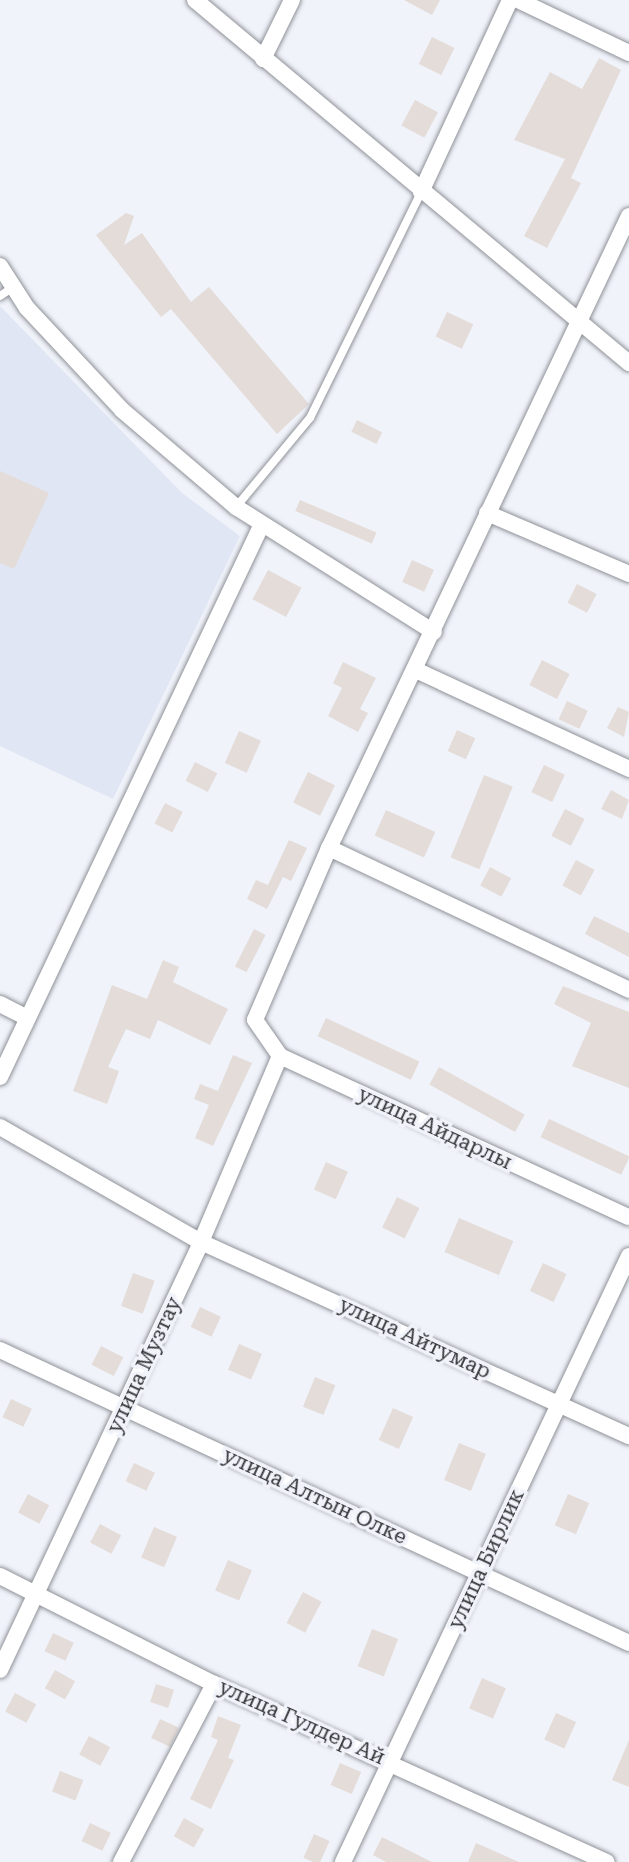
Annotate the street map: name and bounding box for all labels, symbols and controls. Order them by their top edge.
street label: улица Айдарлы [354,1081,516,1175]
street label: улица Айтумар [335,1292,495,1384]
street label: улица Музтау [101,1293,187,1437]
street label: улица Алтын Олке [219,1442,411,1550]
street label: улица Бирлик [443,1485,529,1633]
street label: улица Гулдер Ай [215,1674,389,1770]

